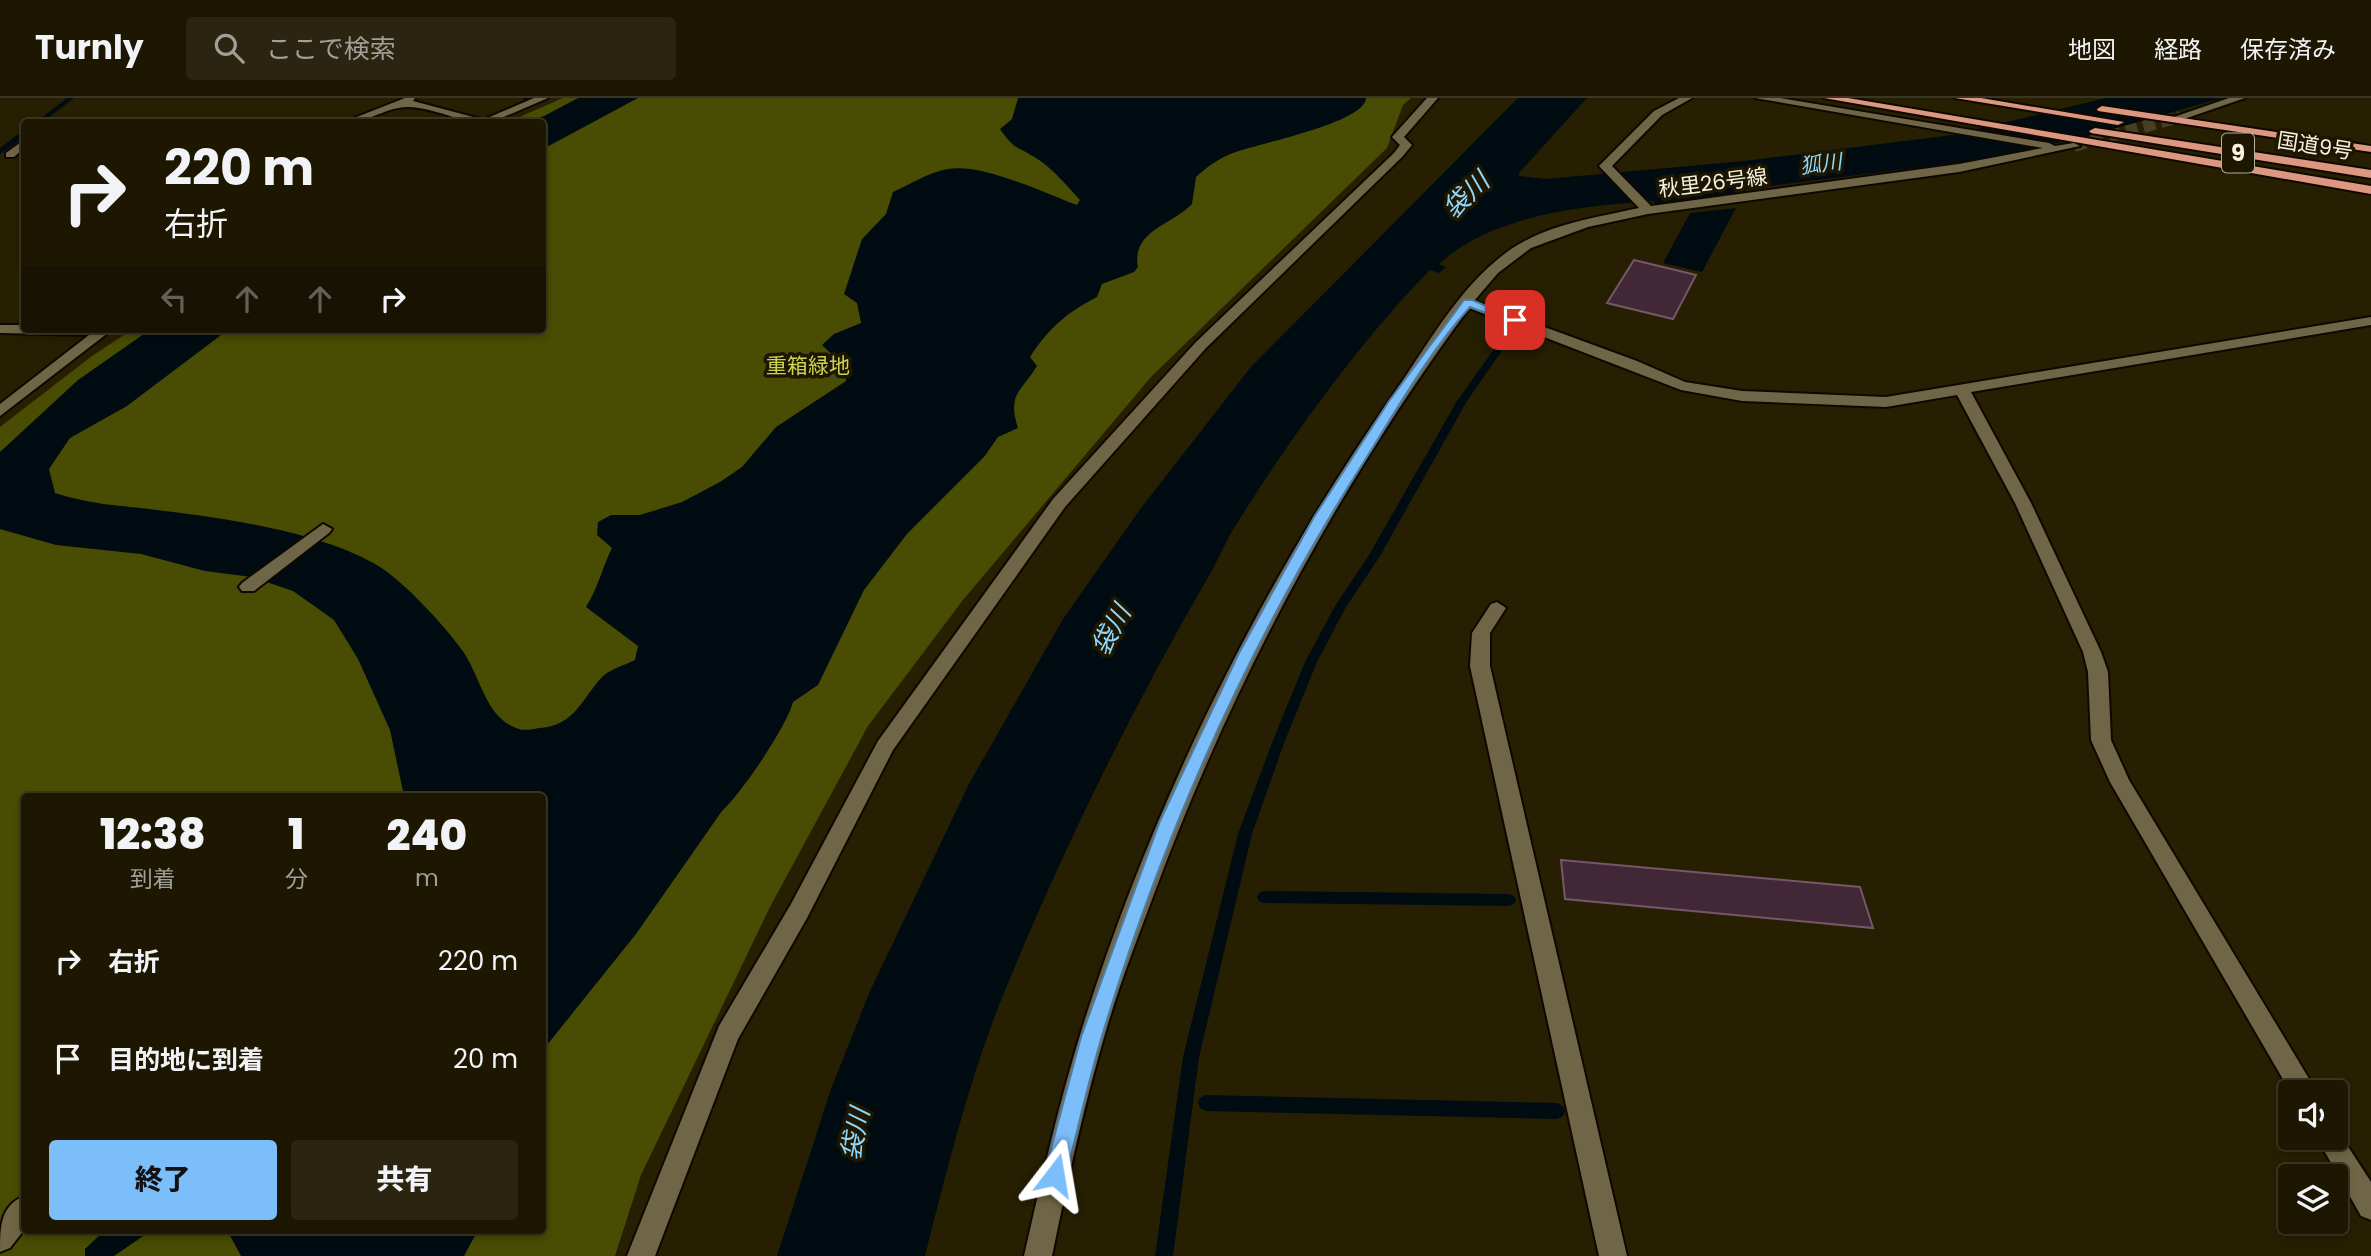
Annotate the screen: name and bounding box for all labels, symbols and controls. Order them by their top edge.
search box [186,17,676,80]
text: Turnly [35,24,144,71]
icon: search [210,29,248,67]
text: ここで検索 [266,31,396,67]
text: 地図 [2068,33,2116,66]
text: 経路 [2154,33,2202,66]
text: 保存済み [2240,33,2336,66]
street label: 国道9号 [2275,125,2355,166]
text: 220 m [164,134,314,202]
road number: 9 [2222,134,2254,172]
water label: 狐川 [1798,146,1846,180]
icon: right [49,147,140,238]
street label: 秋里26号線 [1657,161,1769,204]
water label: 袋川 [1435,162,1499,226]
text: 右折 [164,201,228,246]
icon: left [155,280,193,318]
icon: ahead [228,280,266,318]
icon: ahead [301,280,339,318]
icon: right [374,280,412,318]
pin [1485,290,1545,350]
icon: arrive [1496,301,1534,339]
park label: 重箱緑地 [766,351,850,380]
water label: 袋川 [1083,596,1141,661]
text: 12:38 [100,805,206,864]
text: 1 [288,805,304,864]
text: 240 [387,806,467,865]
text: m [415,862,439,894]
text: 到着 [130,863,176,895]
text: 分 [285,863,308,895]
icon: right [49,942,87,980]
text: 220 m [438,943,518,979]
text: 右折 [108,944,160,980]
icon: arrive [49,1040,87,1078]
text: 20 m [453,1041,518,1077]
text: 目的地に到着 [108,1042,264,1078]
map controls [2278,1080,2348,1234]
button: sound [2278,1080,2348,1150]
water label: 袋川 [832,1102,879,1163]
position arrow [1018,1138,1092,1212]
button: 終了 [49,1140,277,1220]
button: 共有 [291,1140,518,1220]
button: layers [2278,1164,2348,1234]

